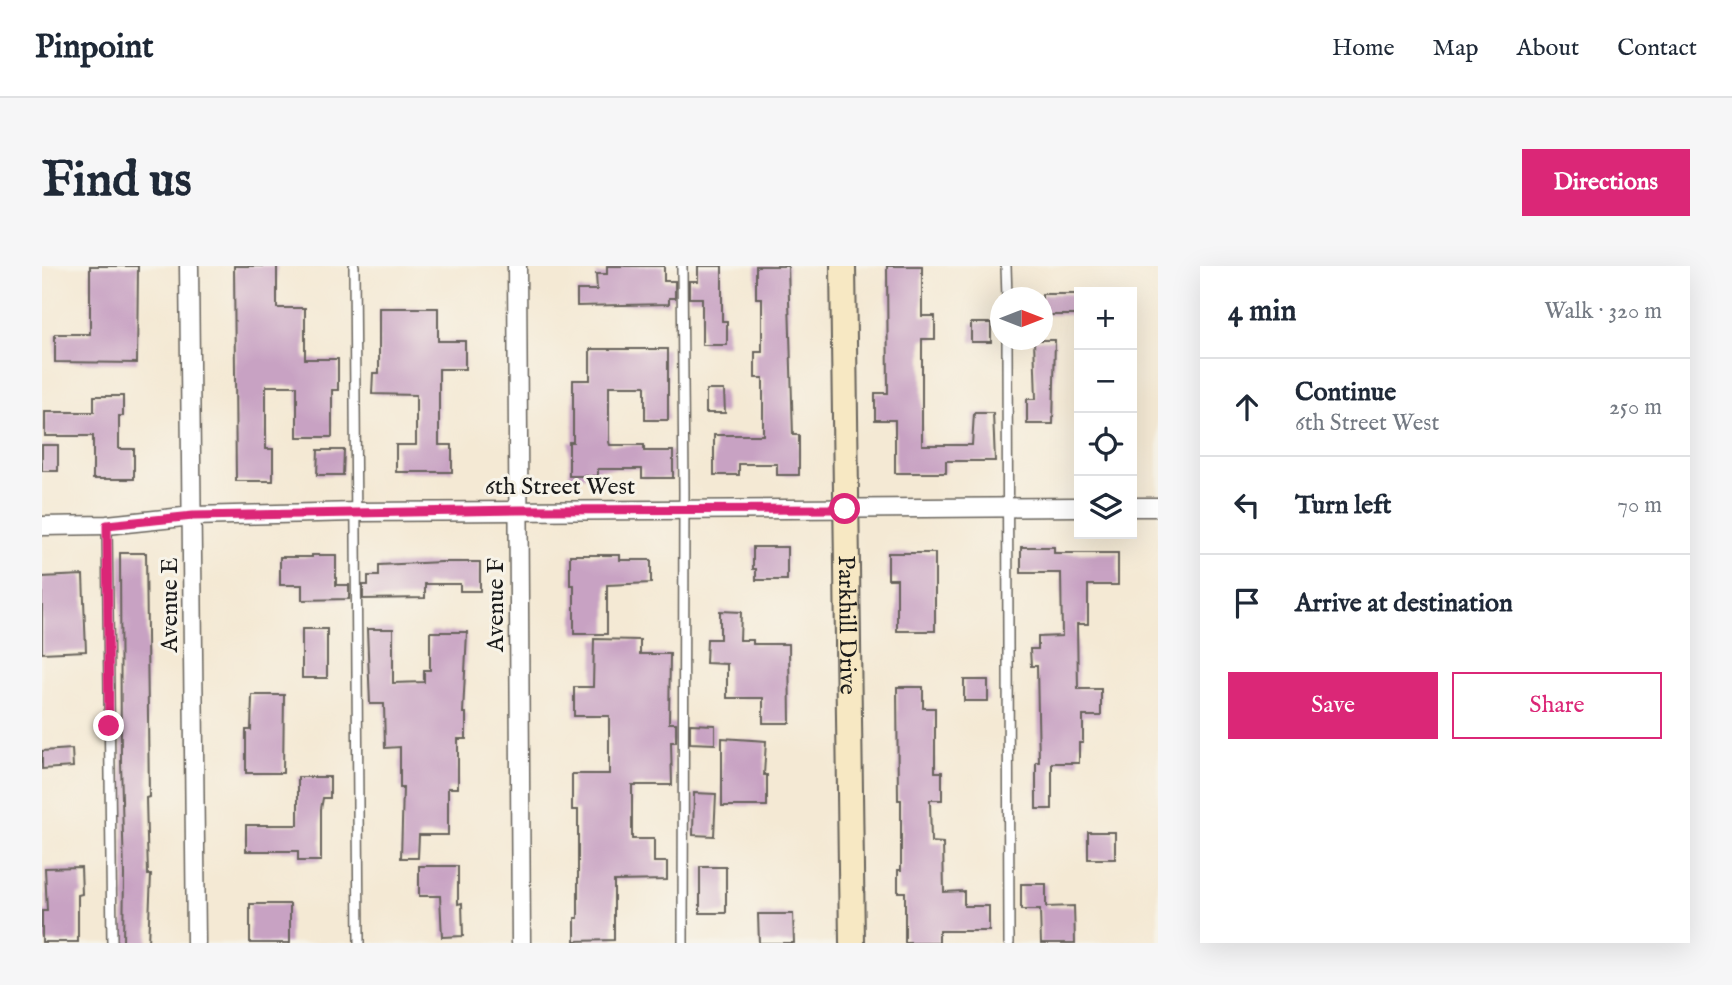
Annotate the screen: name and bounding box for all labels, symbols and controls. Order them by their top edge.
text: Pinpoint [35,27,154,69]
text: Home [1332,33,1395,64]
text: Map [1433,33,1479,64]
text: About [1517,33,1579,64]
text: Contact [1617,33,1697,64]
button: Directions [1522,149,1690,216]
text: Find us [42,151,192,213]
north arrow [990,287,1053,350]
map controls [1074,287,1137,539]
button: + [1074,287,1137,350]
text: 4 min [1228,293,1296,331]
text: Walk · 320 m [1544,297,1662,326]
button: − [1074,350,1137,413]
text: Continue [1295,376,1396,409]
icon: ahead [1228,388,1266,426]
text: 250 m [1609,393,1662,422]
text: 6th Street West [1295,409,1439,438]
button: locate [1074,413,1137,476]
street label: 6th Street West [485,472,635,503]
button: layers [1074,476,1137,539]
icon: left [1228,486,1266,524]
text: Turn left [1295,489,1392,522]
text: 70 m [1617,491,1662,520]
route start [829,493,860,524]
street label: Parkhill Drive [830,555,863,695]
street label: Avenue E [155,557,186,654]
street label: Avenue F [481,558,512,653]
icon: arrive [1228,584,1266,622]
text: Arrive at destination [1295,587,1513,620]
button: Save [1228,672,1438,739]
button: Share [1452,672,1662,739]
route end [93,710,124,741]

